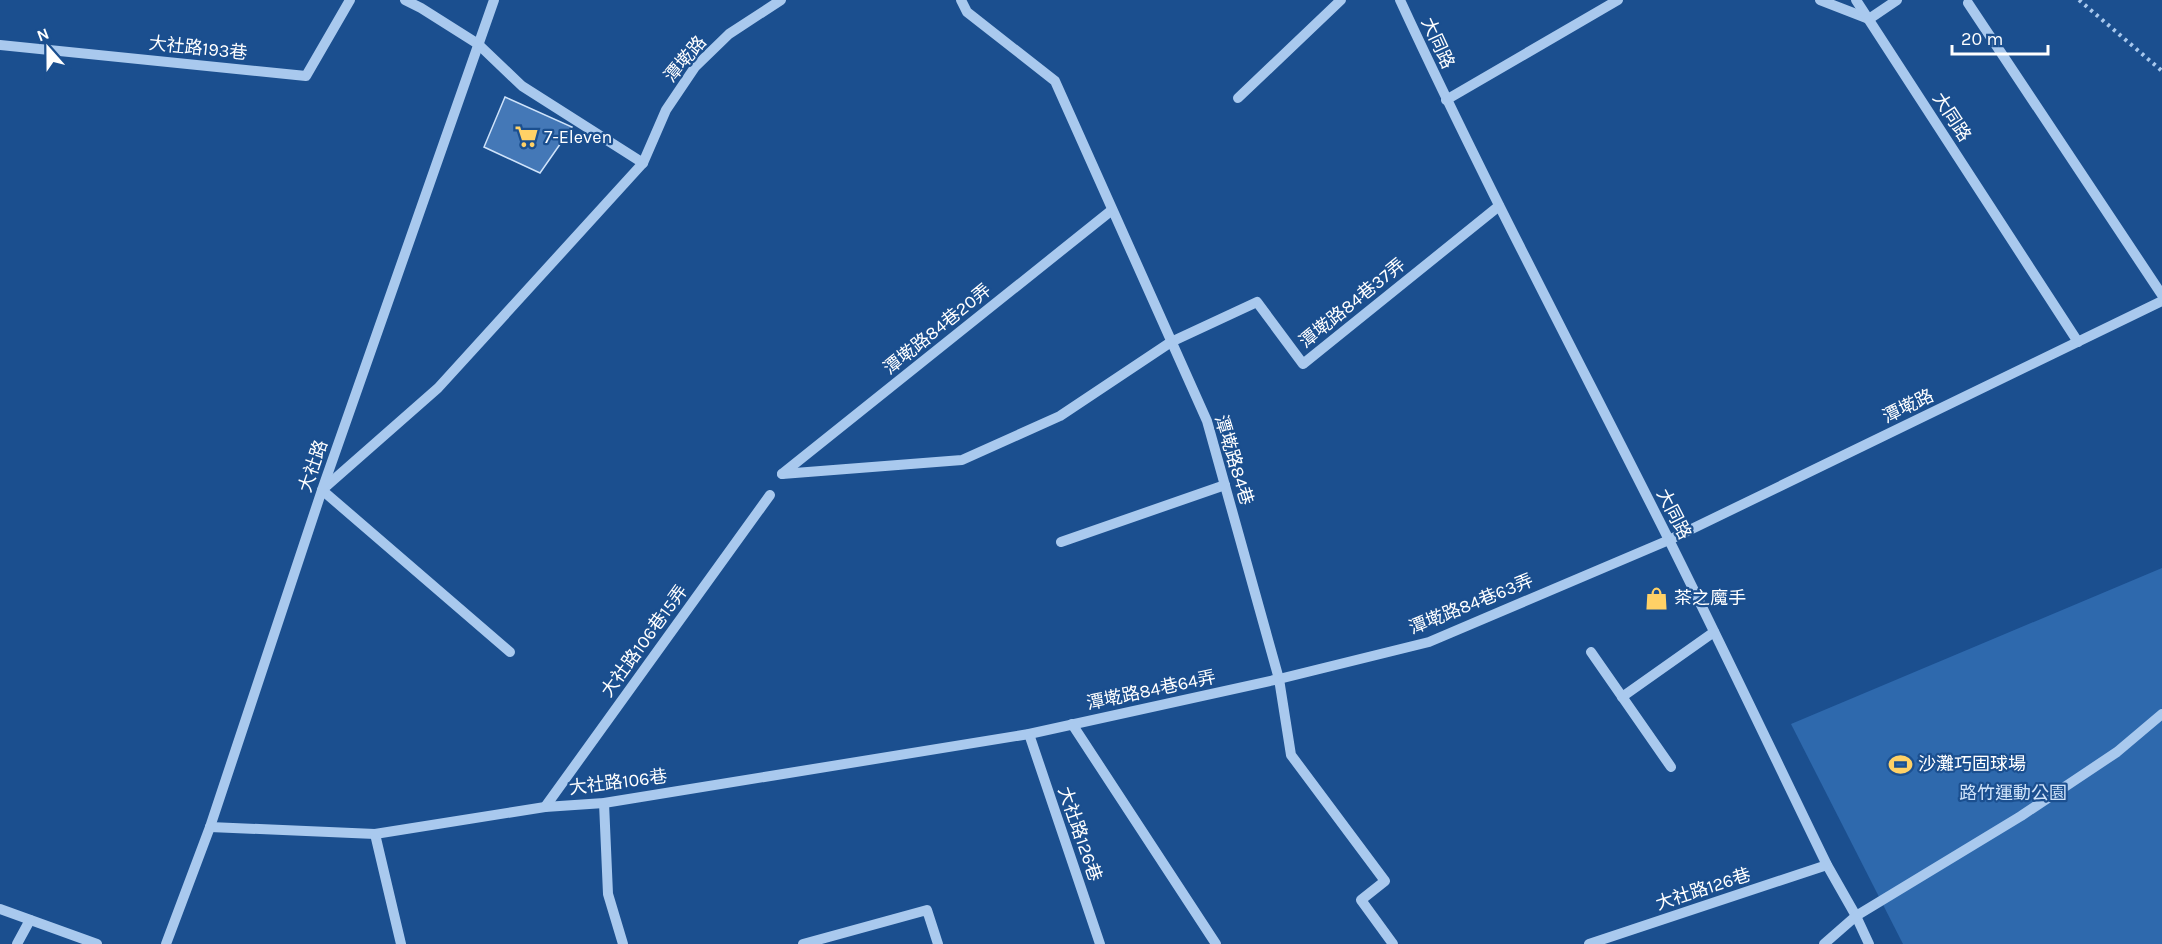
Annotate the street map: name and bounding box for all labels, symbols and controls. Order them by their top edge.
street label: 大同路 [1417,14,1459,72]
north arrow [18,18,78,78]
scale bar [1952,18,2048,56]
text: N [34,24,52,45]
text: 20 m [1961,28,2003,50]
street label: 潭墘路 [659,31,711,87]
street label: 大社路193巷 [148,32,248,64]
street label: 大同路 [1928,88,1976,146]
supermarket icon: 7-Eleven [513,124,539,150]
place label: 7-Eleven [544,126,612,148]
street label: 潭墘路84巷37弄 [1294,253,1410,353]
street label: 潭墘路84巷20弄 [879,279,995,379]
street label: 潭墘路 [1879,384,1937,428]
street label: 潭墘路84巷 [1210,412,1258,508]
street label: 大社路 [294,437,332,495]
street label: 大同路 [1652,485,1696,543]
street label: 潭墘路84巷63弄 [1406,569,1536,639]
street label: 大社路106巷15弄 [596,581,692,701]
shop icon: 茶之魔手 [1643,585,1669,611]
place label: 茶之魔手 [1674,587,1746,609]
street label: 潭墘路84巷64弄 [1084,666,1218,714]
sports icon: 沙灘巧固球場 [1887,751,1913,777]
place label: 沙灘巧固球場 [1918,753,2026,775]
street label: 大社路106巷 [568,765,668,799]
park label: 路竹運動公園 [1959,782,2067,804]
street label: 大社路126巷 [1054,784,1106,884]
street label: 大社路126巷 [1653,863,1753,915]

